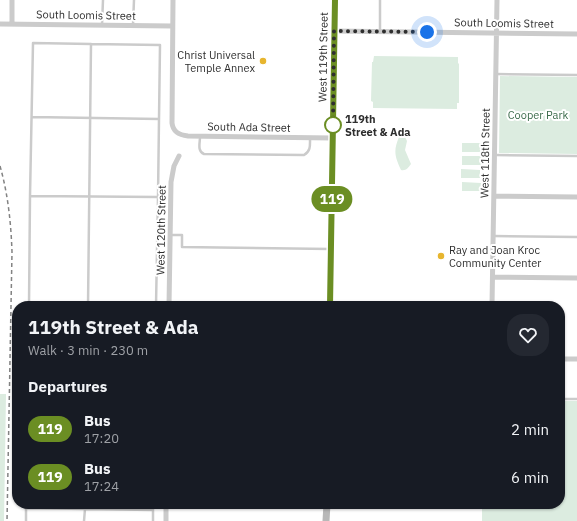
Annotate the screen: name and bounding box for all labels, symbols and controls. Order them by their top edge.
street label: South Loomis Street [36,7,136,23]
street label: West 119th Street [315,12,331,102]
street label: South Loomis Street [454,15,554,31]
your location [417,22,437,42]
place label: Christ Universal Temple Annex [177,48,255,75]
marker: Christ Universal Temple Annex [258,56,268,66]
street label: West 118th Street [477,108,493,198]
park label: Cooper Park [508,108,568,122]
place label: 119th Street & Ada [345,112,411,139]
marker: 119th Street & Ada [324,116,342,134]
street label: South Ada Street [207,119,291,135]
street label: West 120th Street [153,185,169,275]
line badge: 119 [309,186,355,212]
text: 119 [319,190,345,208]
place label: Ray and Joan Kroc Community Center [449,243,541,270]
marker: Ray and Joan Kroc Community Center [436,251,446,261]
button: heart [507,314,549,356]
text: 119th Street & Ada [28,315,199,339]
text: Walk · 3 min · 230 m [28,342,148,359]
text: Departures [28,377,107,396]
text: Bus [84,411,111,430]
text: 119 [37,420,63,438]
text: 2 min [511,420,549,439]
text: 17:20 [84,430,119,447]
text: Bus [84,459,111,478]
text: 119 [37,468,63,486]
text: 6 min [511,468,549,487]
text: 17:24 [84,478,119,495]

